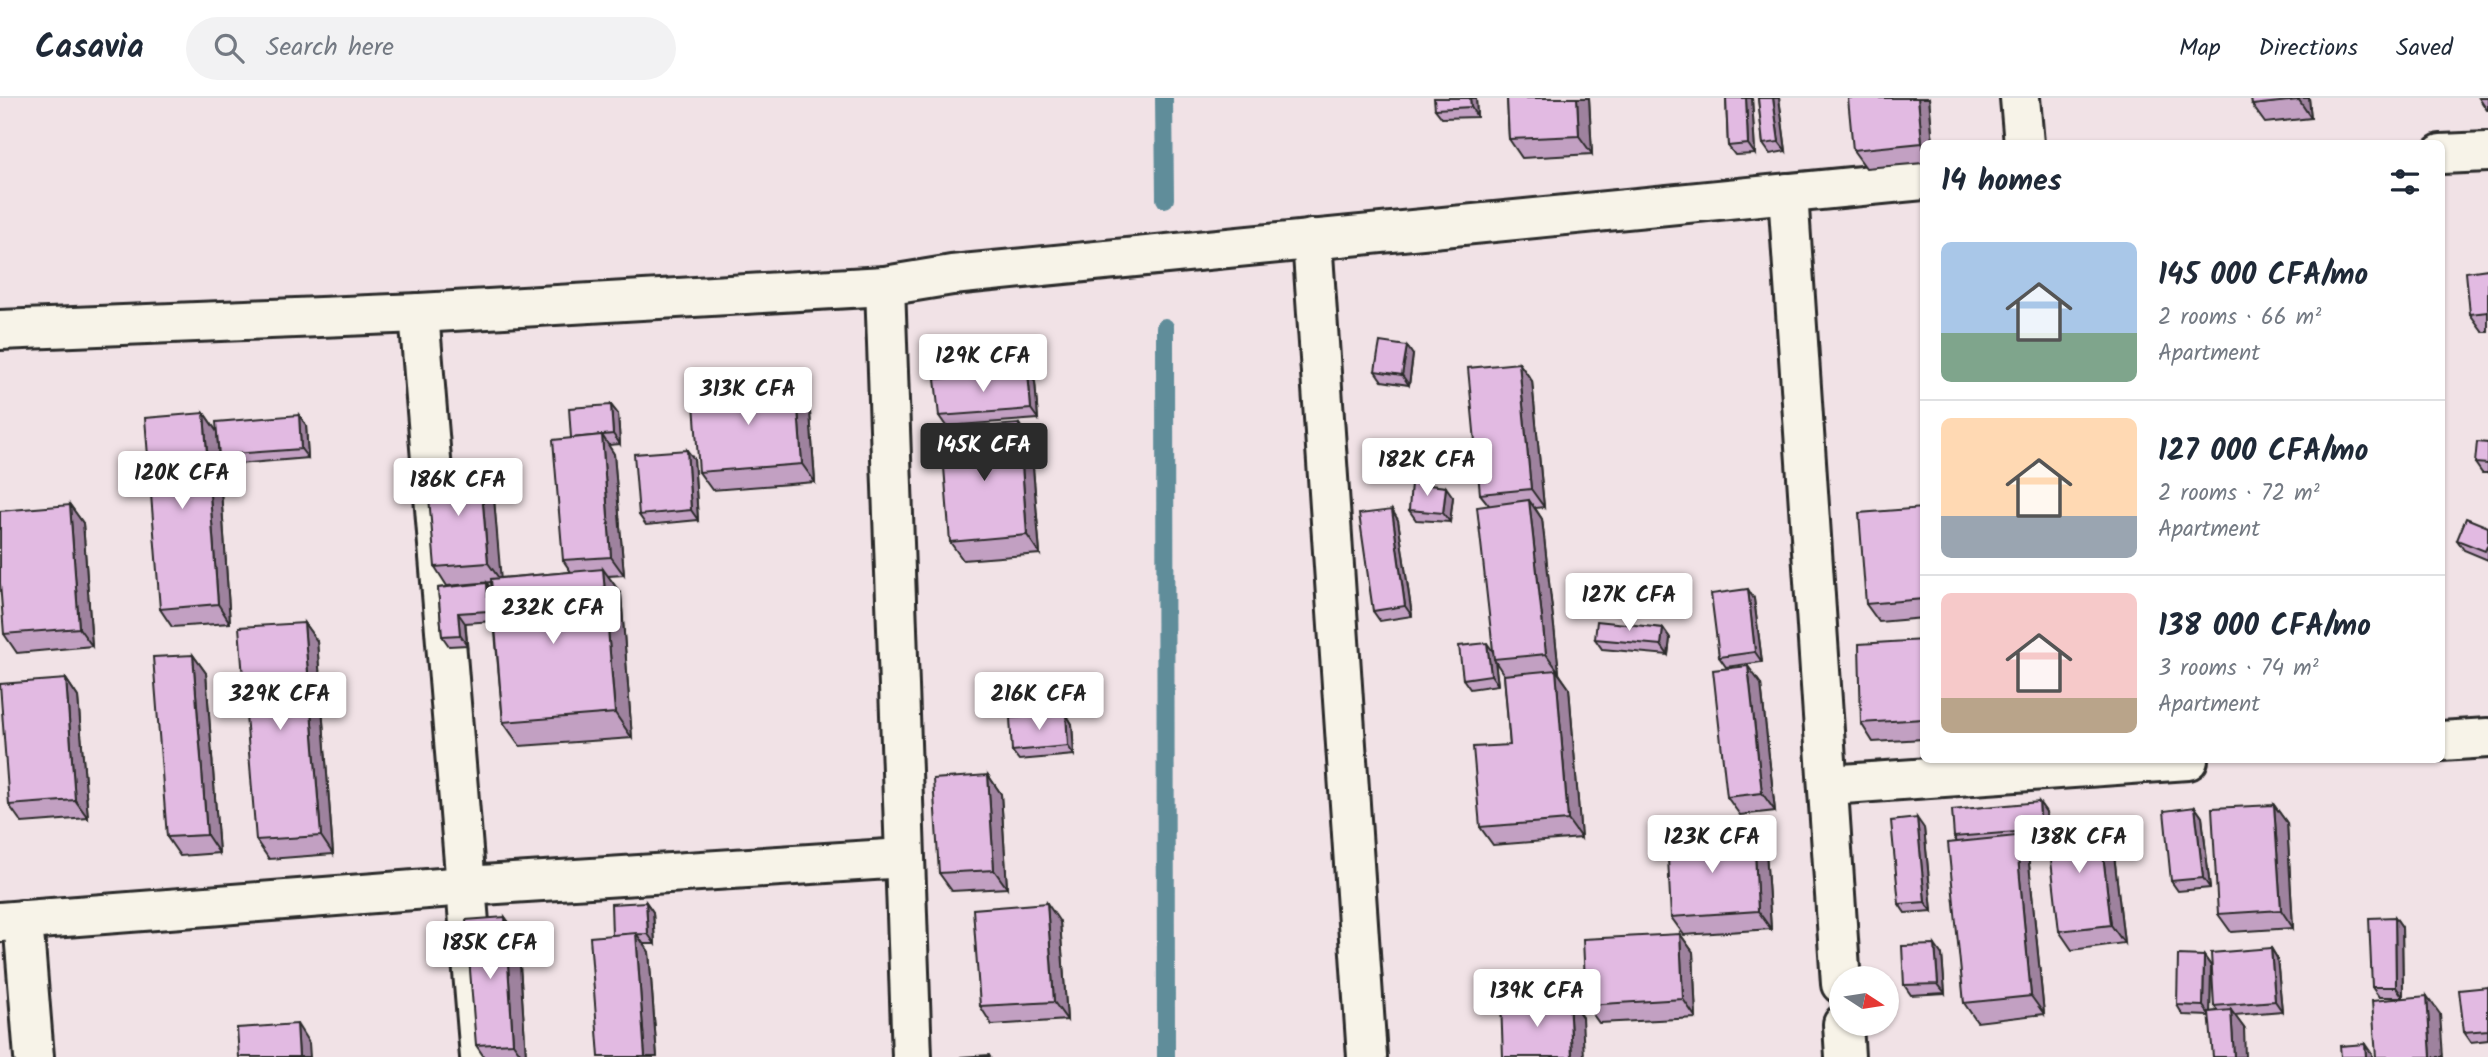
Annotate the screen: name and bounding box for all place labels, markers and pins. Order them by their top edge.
pin: 129K CFA [911,334,1055,394]
pin: 313K CFA [676,368,820,427]
pin: 145K CFA [912,424,1056,483]
pin: 182K CFA [1355,438,1499,498]
pin: 120K CFA [110,452,254,511]
pin: 186K CFA [386,458,530,518]
pin: 127K CFA [1557,574,1701,633]
pin: 232K CFA [481,587,625,646]
pin: 329K CFA [208,672,352,732]
pin: 216K CFA [967,672,1111,732]
pin: 123K CFA [1640,816,1784,875]
pin: 138K CFA [2007,816,2151,875]
pin: 185K CFA [418,922,562,981]
pin: 139K CFA [1465,970,1609,1029]

